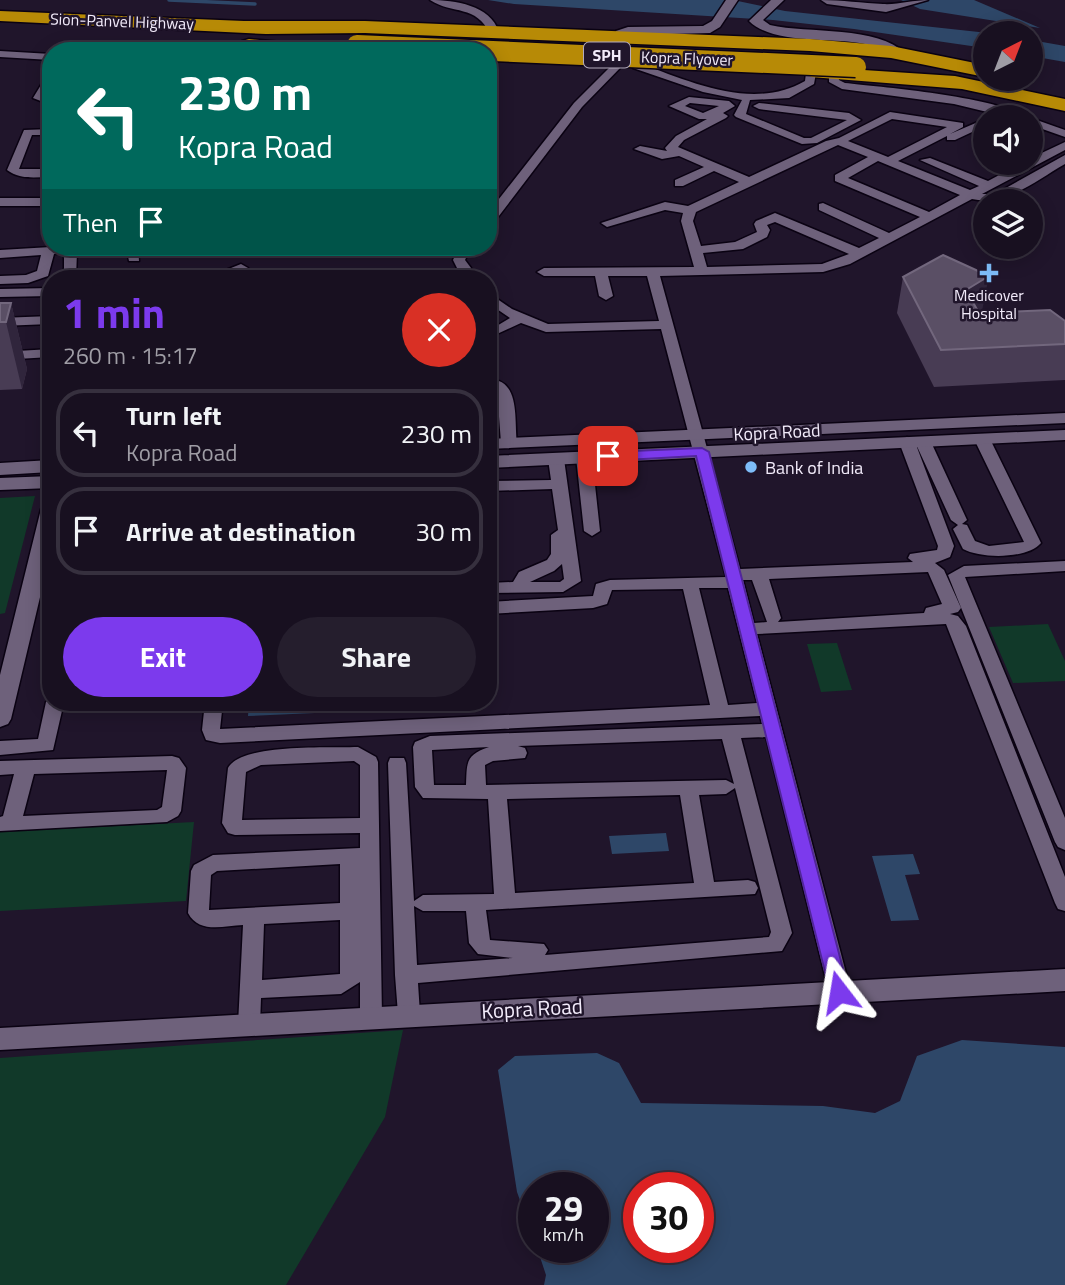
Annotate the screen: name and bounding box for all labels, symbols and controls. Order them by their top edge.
street label: Sion-Panvel Highway [50,6,195,36]
north arrow [973,21,1043,91]
map controls [973,21,1043,259]
road number: SPH [584,42,630,68]
street label: Kopra Flyover [641,44,734,72]
text: 230 m [178,54,312,129]
icon: left [63,70,154,161]
button: sound [973,105,1043,175]
text: Kopra Road [178,122,333,170]
button: layers [973,189,1043,259]
text: Then [63,203,118,242]
icon: arrive [132,203,170,241]
marker: Medicover Hospital [979,263,999,283]
text: 1 min [63,280,165,344]
place label: Medicover Hospital [954,283,1024,325]
button: close [402,293,476,367]
text: 260 m · 15:17 [63,338,198,373]
text: Turn left [126,396,221,435]
icon: left [67,414,105,452]
text: 230 m [401,414,472,453]
street label: Kopra Road [733,416,821,448]
pin [578,426,638,486]
text: Kopra Road [126,435,237,470]
icon: arrive [589,437,627,475]
place label: Bank of India [765,454,863,481]
marker: Bank of India [743,459,759,475]
icon: arrive [67,512,105,550]
text: Arrive at destination [126,512,356,551]
text: 30 m [415,512,472,551]
button: Exit [63,617,263,697]
button: Share [277,617,476,697]
position arrow [802,955,876,1029]
street label: Kopra Road [480,989,584,1027]
speed limit sign: 30 [623,1172,714,1263]
text: 29 [544,1181,583,1235]
text: km/h [543,1221,584,1248]

